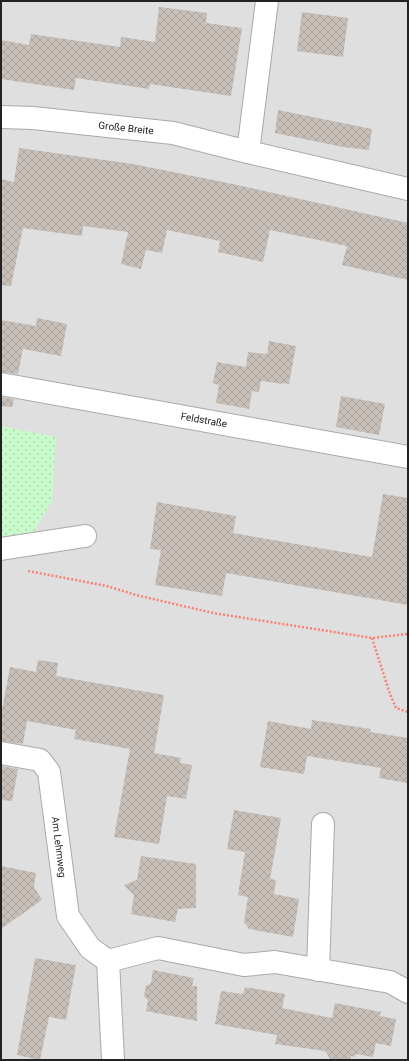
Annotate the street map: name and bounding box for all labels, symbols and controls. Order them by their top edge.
street label: Große Breite [98,120,154,136]
street label: Feldstraße [180,410,228,430]
street label: Am Lehmweg [50,816,68,878]

